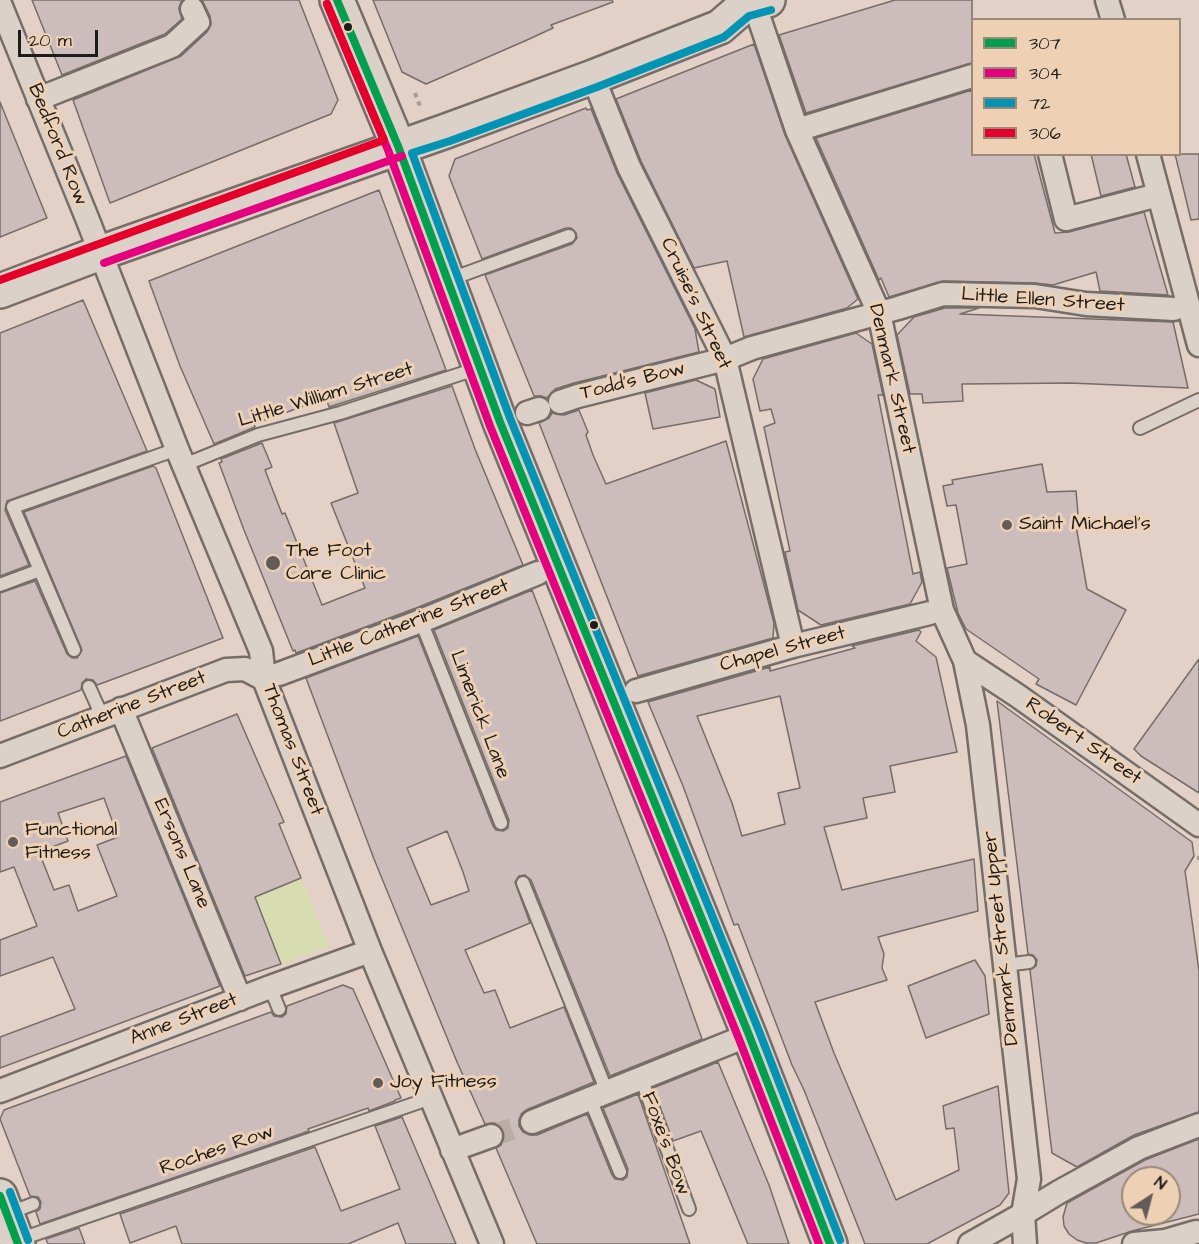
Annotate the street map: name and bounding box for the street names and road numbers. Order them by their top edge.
street label: Bedford Row [22,81,92,209]
street label: Cruise's Street [654,234,736,374]
street label: Little Ellen Street [961,283,1125,319]
street label: Denmark Street [862,302,920,456]
street label: Todd's Bow [578,357,688,407]
street label: Little William Street [236,358,416,434]
street label: Little Catherine Street [305,575,513,673]
street label: Chapel Street [718,622,848,678]
street label: Limerick Lane [444,648,514,782]
street label: Catherine Street [54,667,210,745]
street label: Thomas Street [256,681,328,819]
street label: Robert Street [1020,693,1146,791]
street label: Ersons Lane [147,795,215,913]
street label: Denmark Street Upper [979,829,1025,1047]
street label: Anne Street [127,988,241,1052]
street label: Foxe's Bow [635,1089,695,1199]
street label: Roches Row [157,1120,277,1182]

